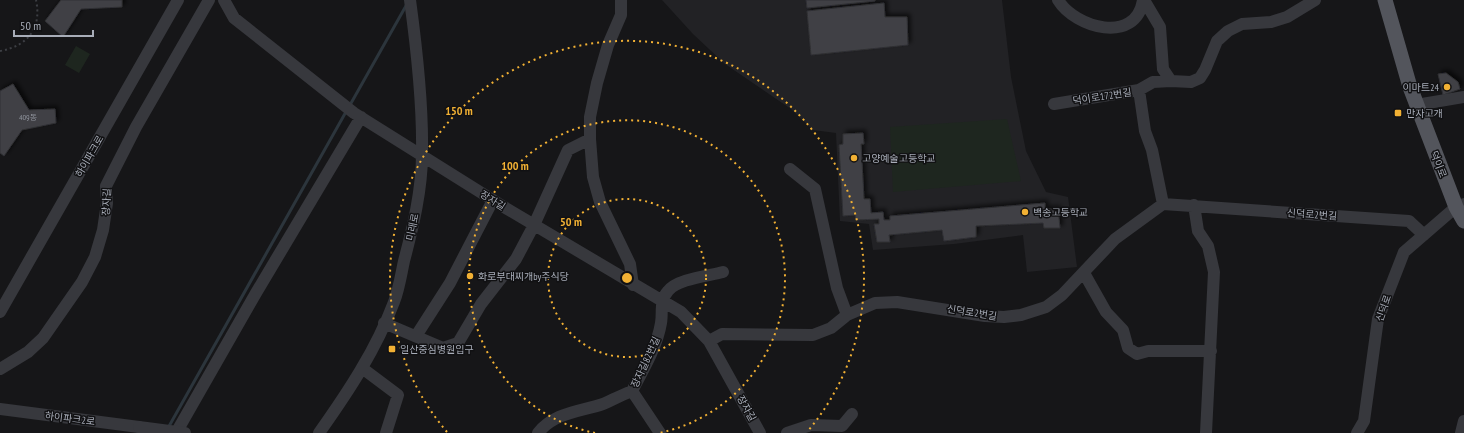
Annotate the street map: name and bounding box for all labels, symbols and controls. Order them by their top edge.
scale bar [14,12,93,38]
text: 50 m [20,18,41,33]
place label: 이마트24 [1402,81,1439,94]
marker: 이마트24 [1442,82,1452,92]
street label: 덕이로172번길 [1072,85,1132,108]
text: 150 m [445,103,473,118]
place label: 만자고개 [1406,107,1443,120]
marker: 만자고개 [1393,108,1403,118]
house number: 409동 [19,112,37,122]
street label: 하이파크로 [72,133,107,179]
street label: 덕이로 [1428,149,1450,179]
place label: 고양예술고등학교 [862,152,936,165]
marker: 고양예술고등학교 [849,153,859,163]
text: 100 m [501,158,529,173]
street label: 장자길 [99,188,114,216]
street label: 장자길 [478,188,508,213]
place label: 백송고등학교 [1033,206,1088,219]
street label: 신덕로2번길 [1286,206,1338,223]
marker: 백송고등학교 [1020,207,1030,217]
street label: 미래로 [403,212,422,242]
text: 50 m [560,214,582,229]
place label: 화로부대찌개by주식당 [478,270,569,283]
marker: 화로부대찌개by주식당 [465,271,475,281]
centre of rings [620,271,634,285]
street label: 신덕로 [1373,293,1394,323]
street label: 신덕로2번길 [946,302,998,323]
street label: 장자길82번길 [628,335,663,390]
place label: 일산중심병원입구 [400,343,474,356]
marker: 일산중심병원입구 [387,344,397,354]
street label: 장자길 [734,393,759,423]
street label: 하이파크2로 [44,409,96,428]

